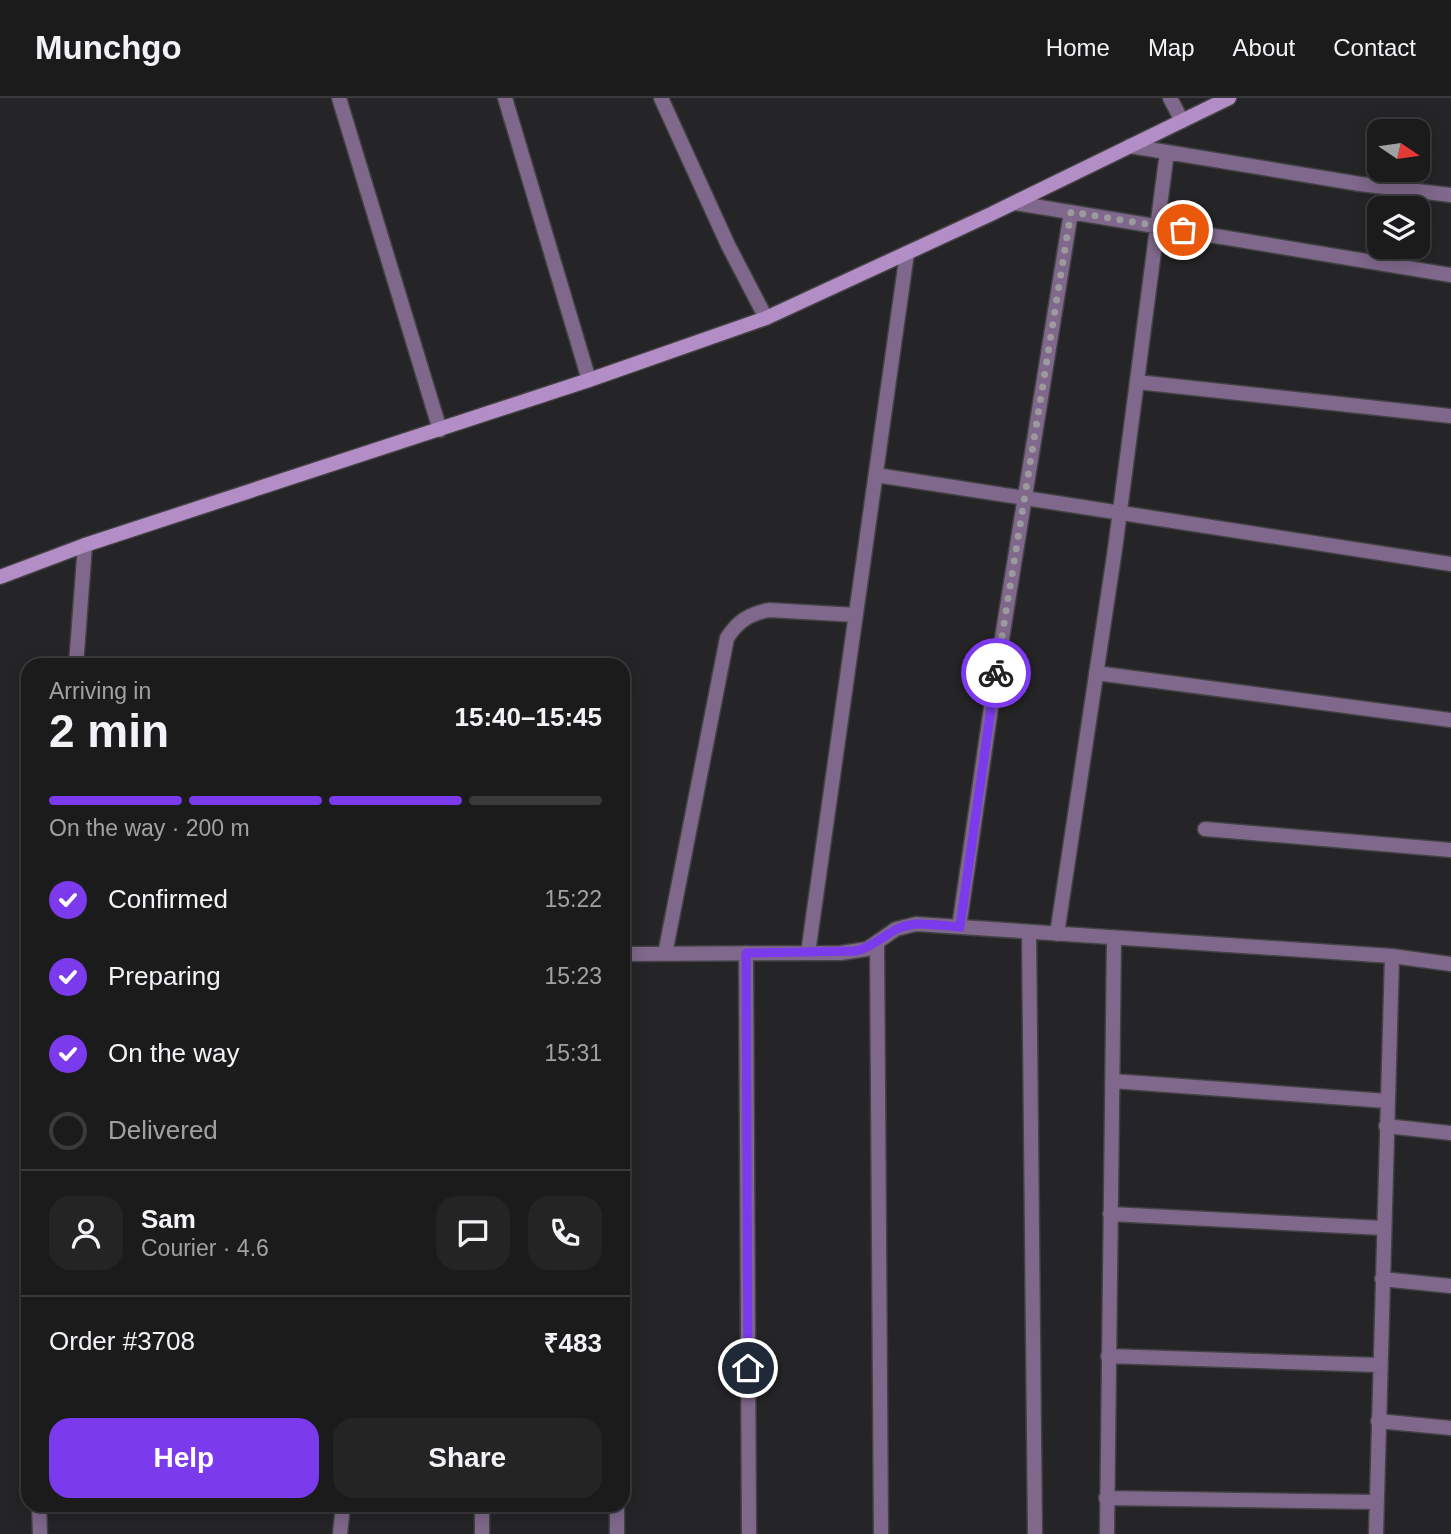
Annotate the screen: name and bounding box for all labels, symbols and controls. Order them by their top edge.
text: Munchgo [35,29,182,66]
text: Home [1046,34,1110,61]
text: Map [1148,34,1195,61]
text: About [1233,34,1295,61]
text: Contact [1333,34,1416,61]
north arrow [1367,119,1430,182]
map controls [1367,119,1430,259]
button: layers [1367,196,1430,259]
pin [1153,200,1213,260]
icon: bag [1164,211,1202,249]
courier [961,638,1031,708]
icon: bike [977,654,1015,692]
text: Arriving in [49,678,151,704]
text: 15:40–15:45 [455,702,602,732]
text: 2 min [49,705,169,757]
text: On the way · 200 m [49,815,250,841]
icon: check [49,881,87,919]
text: Confirmed [108,884,228,914]
text: 15:22 [544,886,602,912]
icon: check [49,958,87,996]
text: Preparing [108,961,221,991]
text: 15:23 [544,963,602,989]
icon: check [49,1035,87,1073]
text: On the way [108,1038,240,1068]
text: 15:31 [544,1040,602,1066]
text: Delivered [108,1115,218,1145]
button: person [49,1196,123,1270]
button: chat [436,1196,510,1270]
button: phone [528,1196,602,1270]
text: Sam [141,1204,196,1234]
text: Courier · 4.6 [141,1235,269,1261]
text: Order #3708 [49,1326,195,1356]
text: ₹483 [544,1328,602,1358]
pin [718,1338,778,1398]
icon: home [729,1349,767,1387]
button: Help [49,1418,319,1498]
button: Share [333,1418,602,1498]

